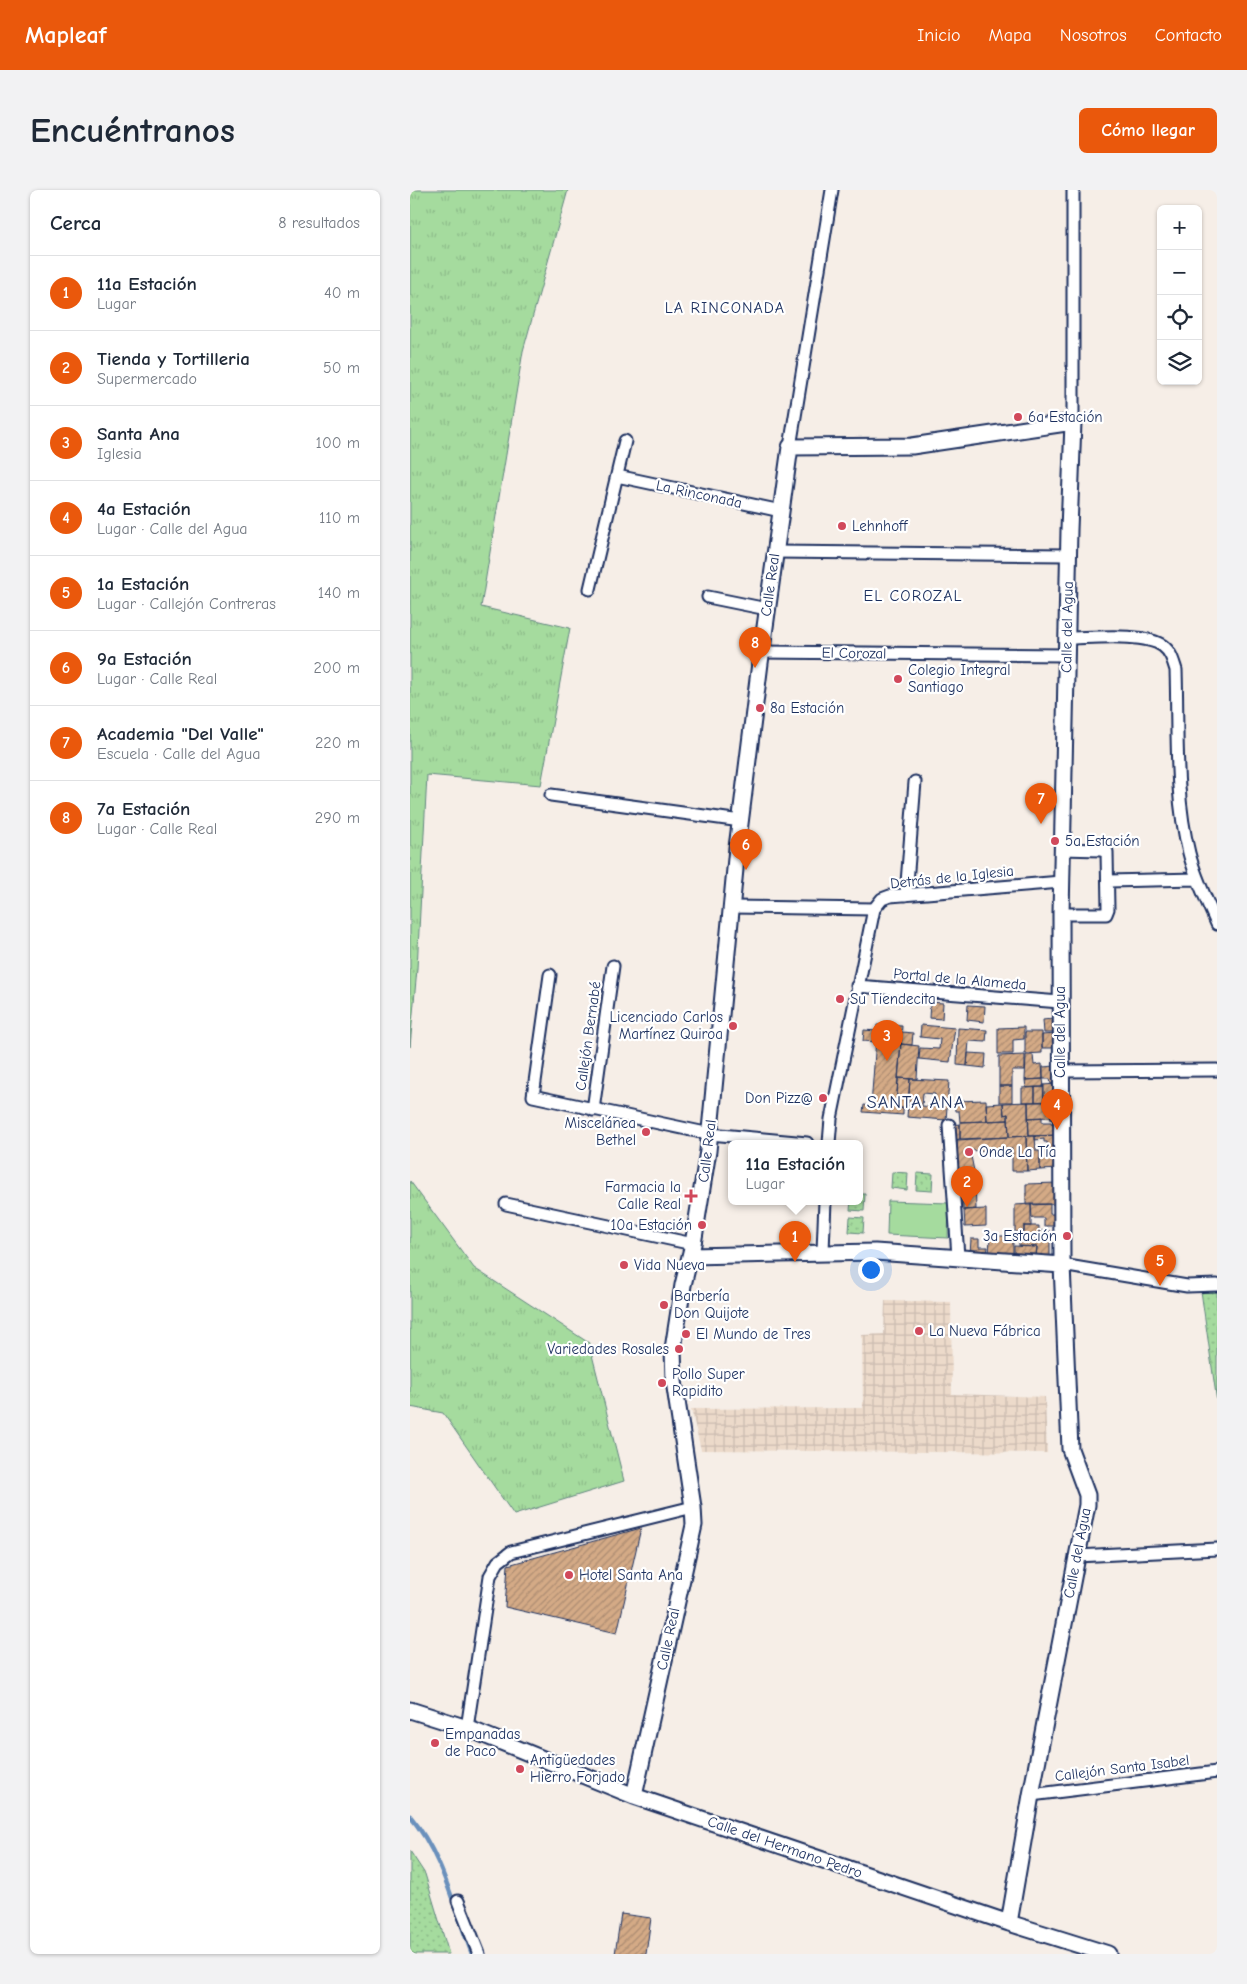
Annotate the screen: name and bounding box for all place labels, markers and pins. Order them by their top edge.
place label: 6a Estación [1028,408,1103,426]
marker: 6a Estación [1012,411,1024,423]
place label: Lehnhoff [852,517,908,535]
marker: Lehnhoff [836,520,848,532]
pin: 8 [739,627,771,668]
place label: Colegio Integral Santiago [908,661,1010,696]
marker: Colegio Integral Santiago [892,673,904,685]
place label: 8a Estación [770,699,844,717]
marker: 8a Estación [754,702,766,714]
pin: 7 [1025,783,1057,824]
pin: 6 [730,829,762,870]
place label: 5a Estación [1065,832,1140,850]
marker: 5a Estación [1049,835,1061,847]
place label: Su Tiendecita [850,990,936,1008]
marker: Su Tiendecita [834,993,846,1005]
place label: Licenciado Carlos Martínez Quiroa [610,1008,723,1043]
marker: Licenciado Carlos Martínez Quiroa [727,1020,739,1032]
pin: 3 [871,1020,903,1061]
place label: Don Pizz@ [745,1089,813,1107]
pin: 4 [1041,1089,1073,1130]
marker: Don Pizz@ [817,1092,829,1104]
place label: Miscelánea Bethel [565,1114,636,1149]
marker: Miscelánea Bethel [640,1126,652,1138]
place label: Onde La Tía [979,1143,1056,1161]
marker: Onde La Tía [963,1146,975,1158]
pin: 2 [951,1166,983,1207]
place label: Farmacia la Calle Real [605,1178,681,1213]
marker: Farmacia la Calle Real [685,1190,697,1202]
place label: 10a Estación [610,1216,692,1234]
marker: 10a Estación [696,1219,708,1231]
pin: 1 [779,1221,811,1262]
place label: 3a Estación [983,1227,1057,1245]
marker: 3a Estación [1061,1230,1073,1242]
pin: 5 [1144,1245,1176,1286]
place label: Vida Nueva [634,1256,705,1274]
marker: Vida Nueva [618,1259,630,1271]
place label: Barbería Don Quijote [674,1287,750,1322]
marker: Barbería Don Quijote [658,1299,670,1311]
place label: La Nueva Fábrica [929,1322,1041,1340]
place label: El Mundo de Tres [696,1325,811,1343]
marker: La Nueva Fábrica [913,1325,925,1337]
marker: El Mundo de Tres [680,1328,692,1340]
place label: Variedades Rosales [547,1340,669,1358]
marker: Variedades Rosales [673,1343,685,1355]
place label: Pollo Super Rapidito [672,1365,745,1400]
marker: Pollo Super Rapidito [656,1377,668,1389]
place label: Hotel Santa Ana [579,1566,683,1584]
marker: Hotel Santa Ana [563,1569,575,1581]
place label: Empanadas de Paco [445,1725,520,1760]
marker: Empanadas de Paco [429,1737,441,1749]
place label: Antigüedades Hierro Forjado [530,1751,625,1786]
marker: Antigüedades Hierro Forjado [514,1763,526,1775]

